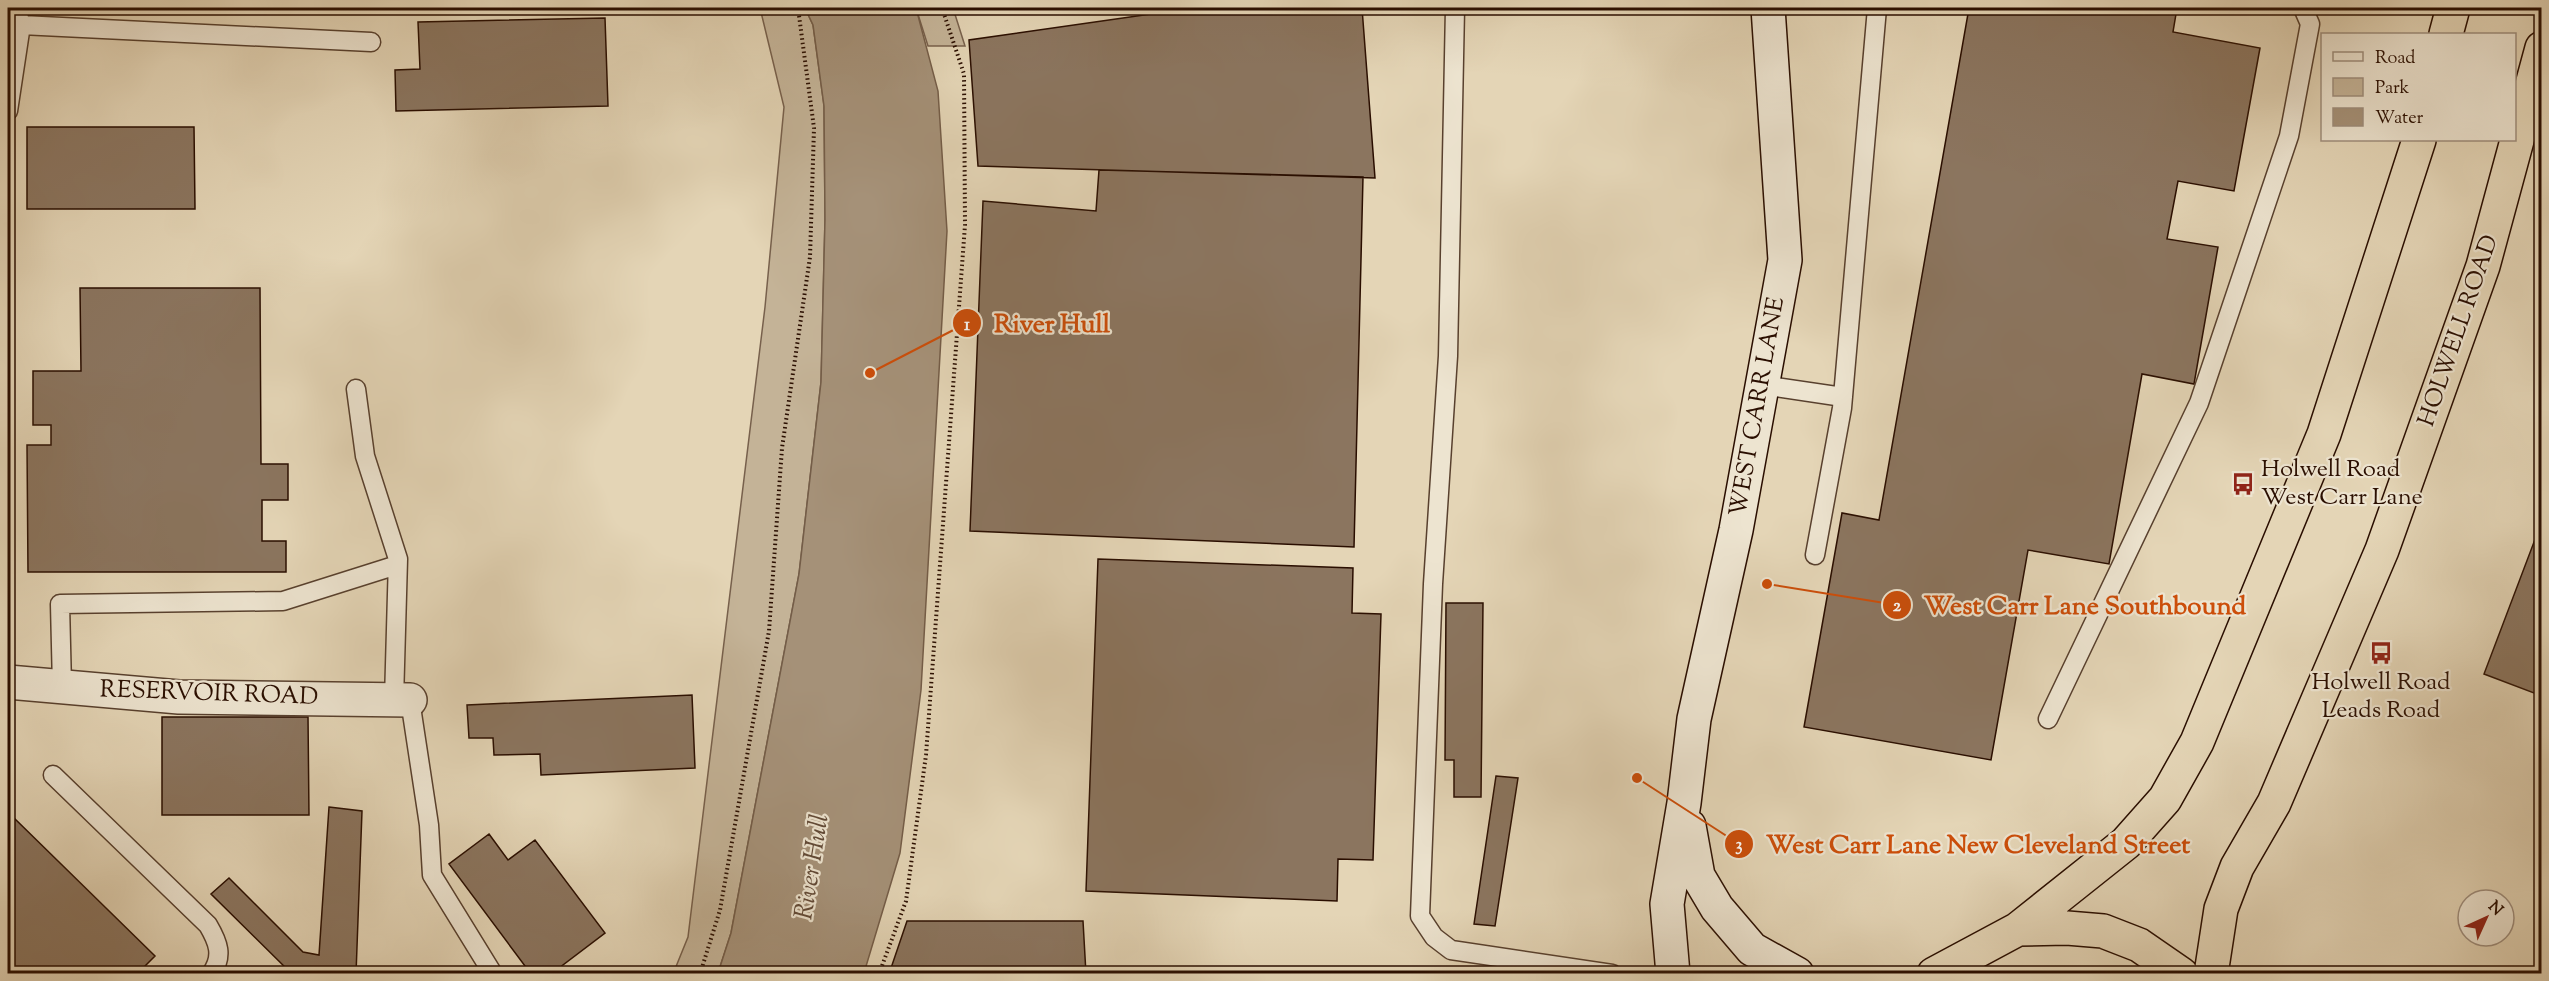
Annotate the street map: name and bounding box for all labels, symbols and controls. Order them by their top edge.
legend [2321,33,2516,141]
text: Road [2375,46,2415,72]
text: Park [2375,76,2410,102]
text: Water [2375,106,2424,132]
street label: HOLWELL ROAD [2410,231,2508,431]
street label: WEST CARR LANE [1722,294,1794,519]
callout: River Hull [952,301,1122,345]
text: River Hull [994,307,1111,344]
text: 1 [964,313,971,339]
place label: Holwell Road West Carr Lane [2261,453,2423,515]
bus stop icon: Holwell Road West Carr Lane [2230,471,2256,497]
callout: West Carr Lane Southbound [1882,583,2258,627]
text: West Carr Lane Southbound [1924,589,2247,626]
text: 2 [1893,594,1902,620]
bus stop icon: Holwell Road Leads Road [2368,640,2394,666]
place label: Holwell Road Leads Road [2311,666,2451,728]
street label: RESERVOIR ROAD [99,673,319,715]
water label: River Hull [786,811,840,922]
callout: West Carr Lane New Cleveland Street [1724,822,2202,866]
text: West Carr Lane New Cleveland Street [1766,828,2190,865]
text: 3 [1735,833,1743,859]
north arrow [2456,888,2516,948]
text: N [2482,897,2508,922]

